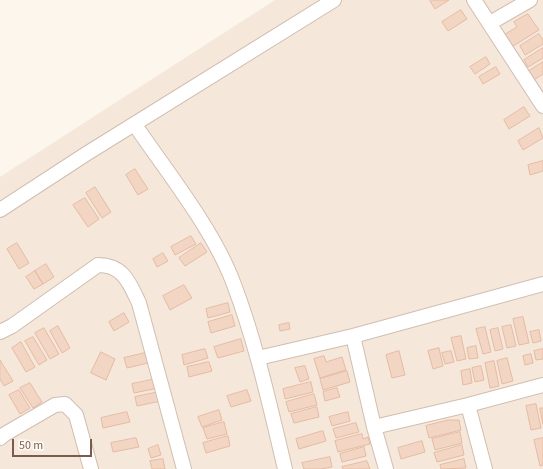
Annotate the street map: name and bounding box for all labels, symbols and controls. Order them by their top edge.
scale bar [14,431,94,457]
text: 50 m [19,437,43,454]

